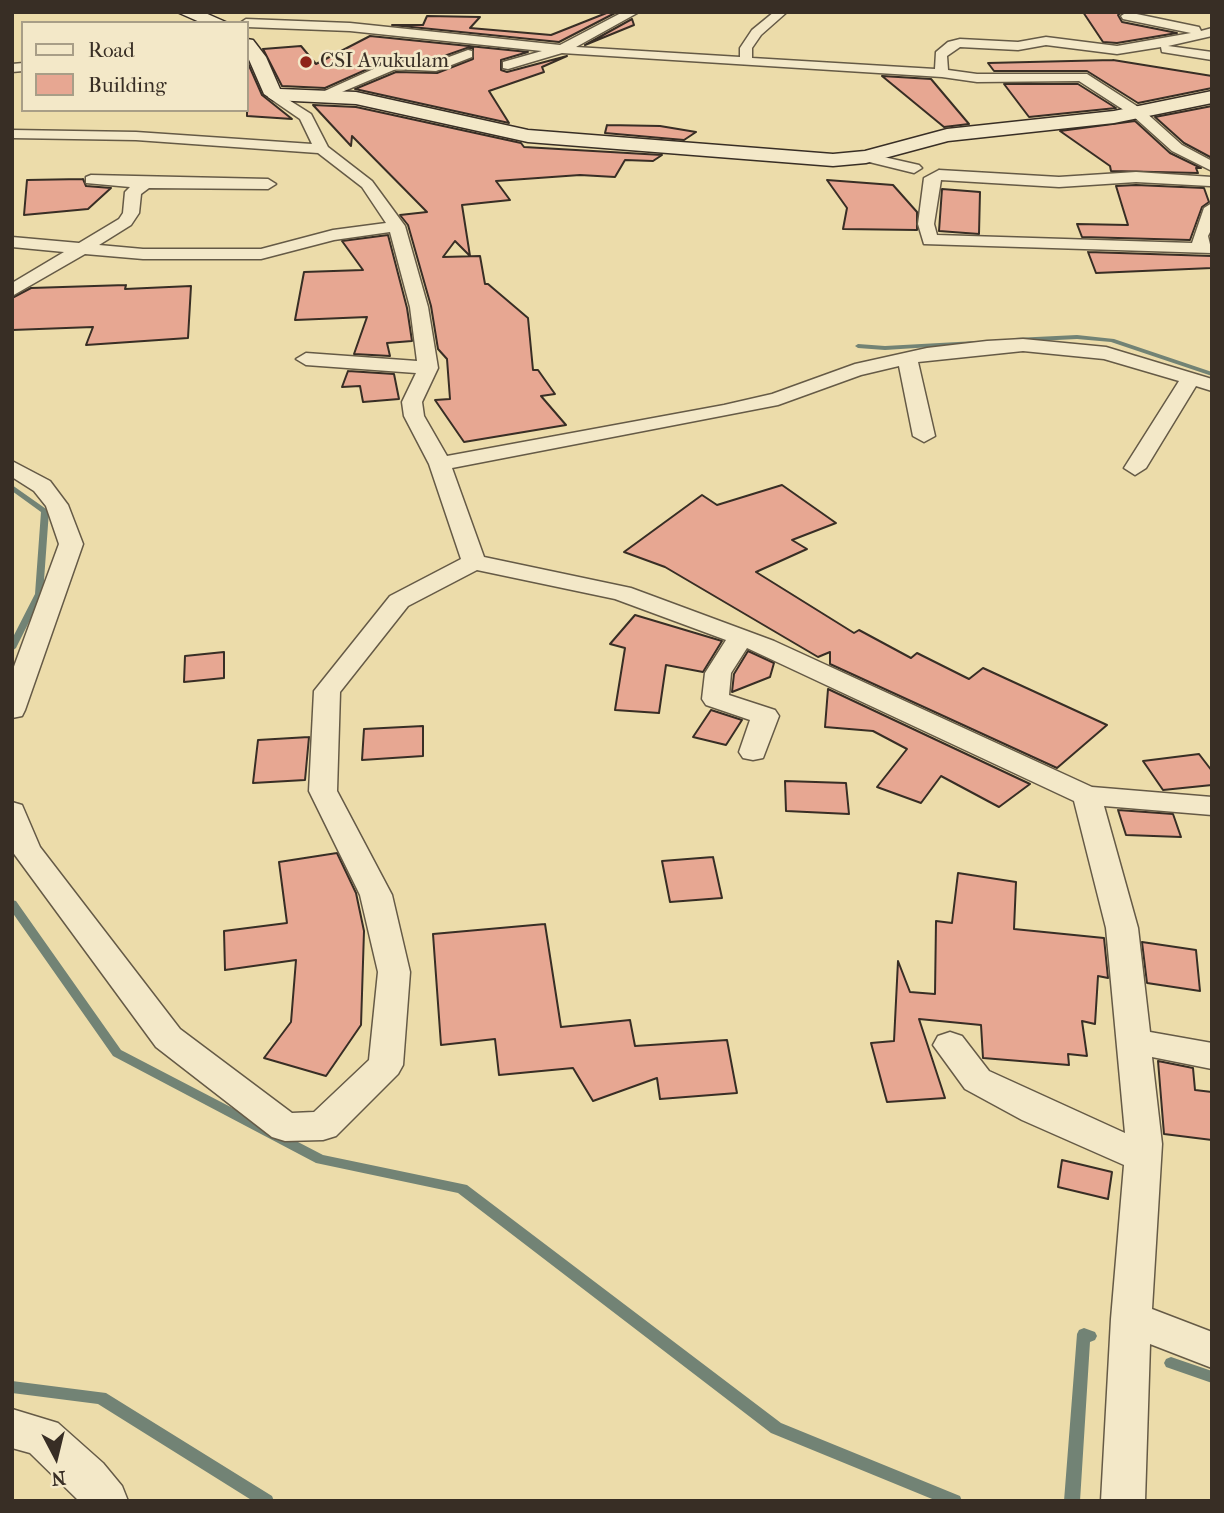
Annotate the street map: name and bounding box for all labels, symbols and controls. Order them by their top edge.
legend [21,21,248,112]
text: Road [88,38,135,62]
place label: CSI Avukulam [320,49,449,75]
marker: CSI Avukulam [298,54,314,70]
text: Building [88,73,166,97]
north arrow [21,1422,91,1492]
text: N [50,1466,67,1490]

